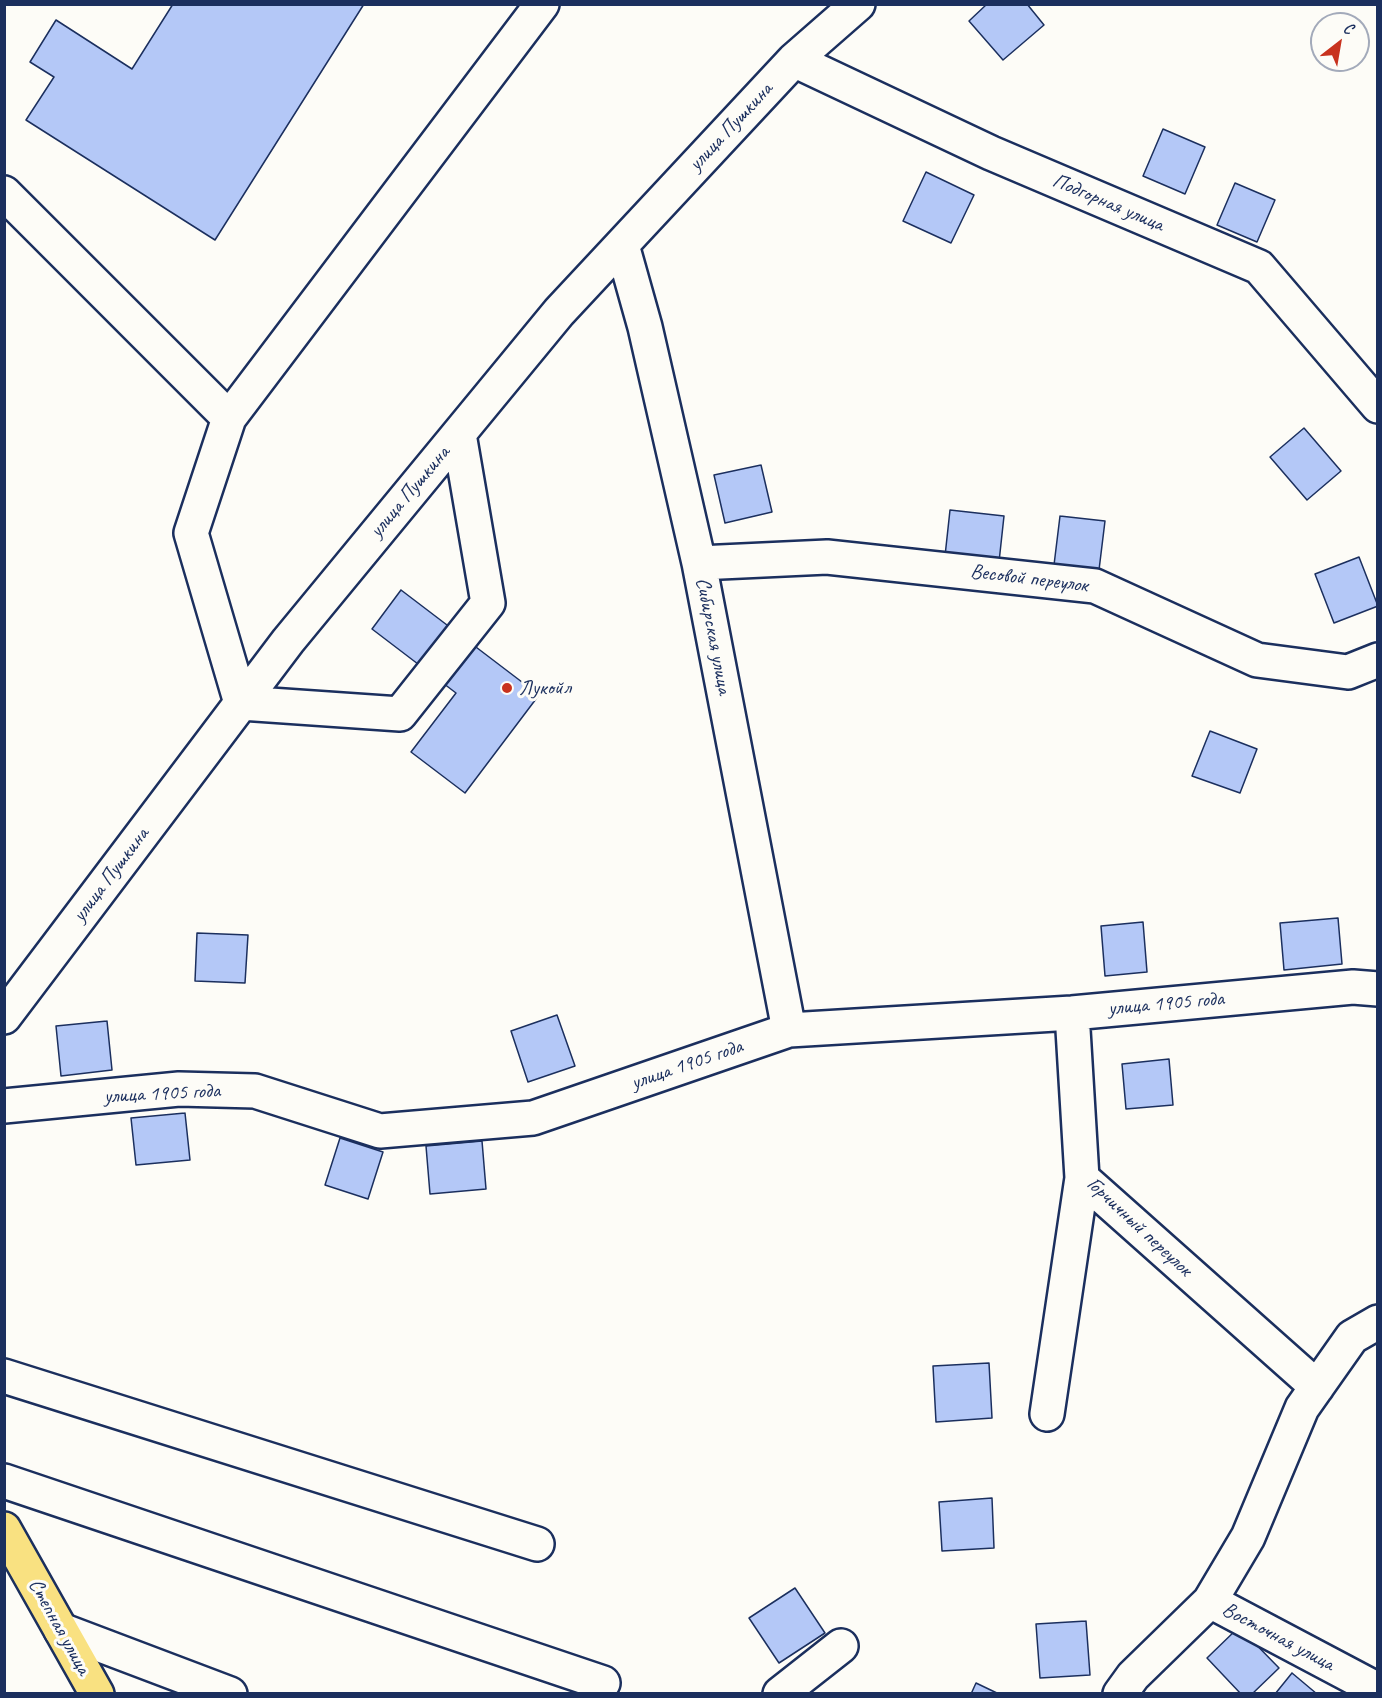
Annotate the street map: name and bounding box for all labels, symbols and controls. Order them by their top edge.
north arrow [1310,12,1370,72]
text: С [1340,18,1357,39]
street label: улица Пушкина [684,77,778,177]
street label: Подгорная улица [1048,168,1168,238]
street label: улица Пушкина [364,441,456,543]
street label: Весовой переулок [969,559,1089,599]
street label: Сибирская улица [689,576,737,696]
place label: Лукойл [519,675,571,701]
marker: Лукойл [500,681,514,695]
street label: улица Пушкина [67,823,155,927]
street label: улица 1905 года [1107,986,1225,1022]
street label: улица 1905 года [628,1034,746,1096]
street label: улица 1905 года [103,1078,221,1110]
street label: Горчичный переулок [1081,1172,1197,1282]
street label: Степная улица [22,1574,96,1680]
street label: Восточная улица [1218,1597,1338,1677]

